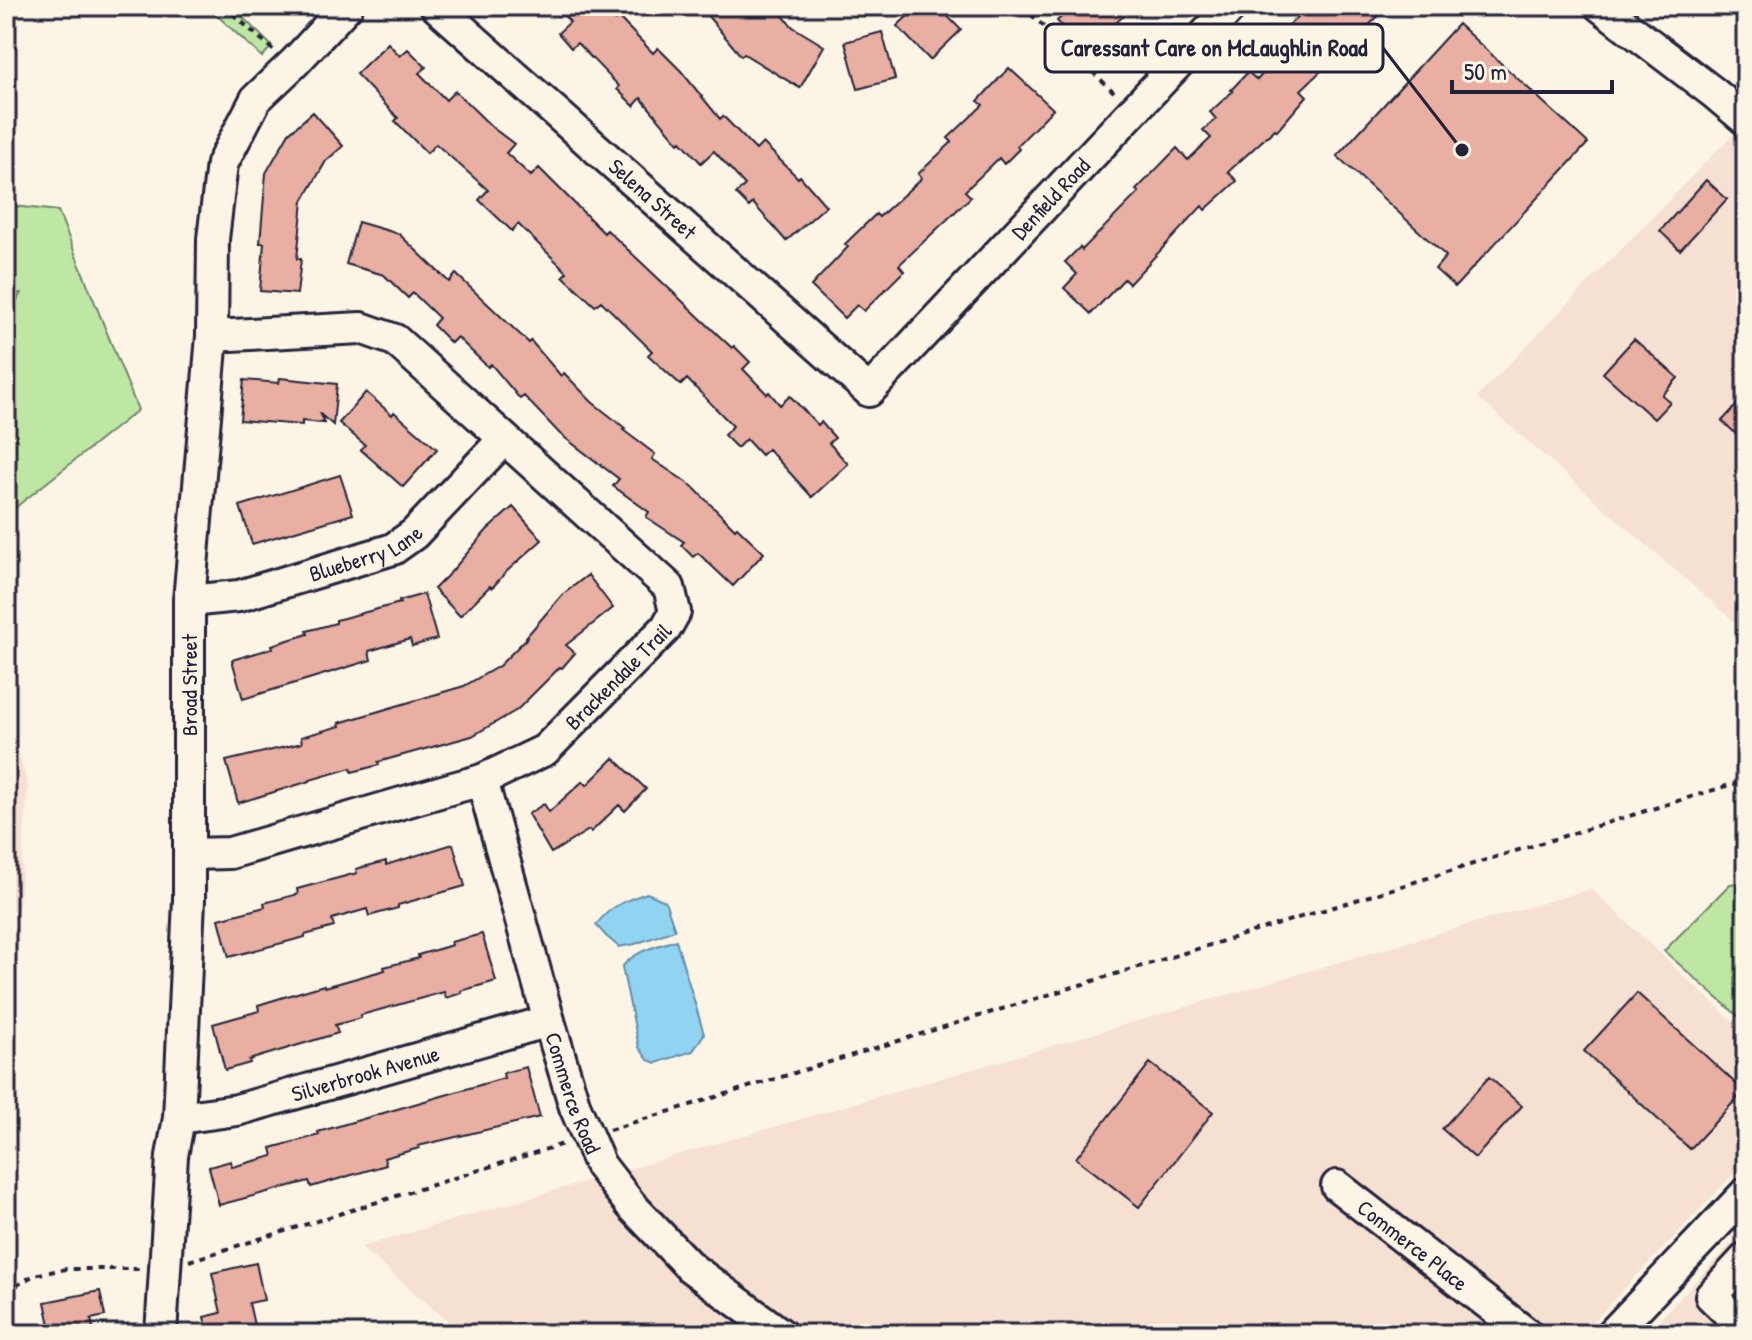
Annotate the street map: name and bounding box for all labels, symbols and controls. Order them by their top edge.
callout: Caressant Care on McLaughlin Road [1045,24,1383,72]
text: Caressant Care on McLaughlin Road [1061,31,1368,64]
scale bar [1452,44,1612,94]
text: 50 m [1464,55,1507,87]
street label: Selena Street [602,151,704,246]
street label: Denfield Road [1004,151,1097,246]
street label: Blueberry Lane [305,519,430,589]
street label: Brackendale Trail [558,616,678,736]
street label: Broad Street [174,634,204,736]
street label: Commerce Road [538,1029,608,1159]
street label: Silverbrook Avenue [288,1038,443,1109]
street label: Commerce Place [1351,1192,1475,1298]

